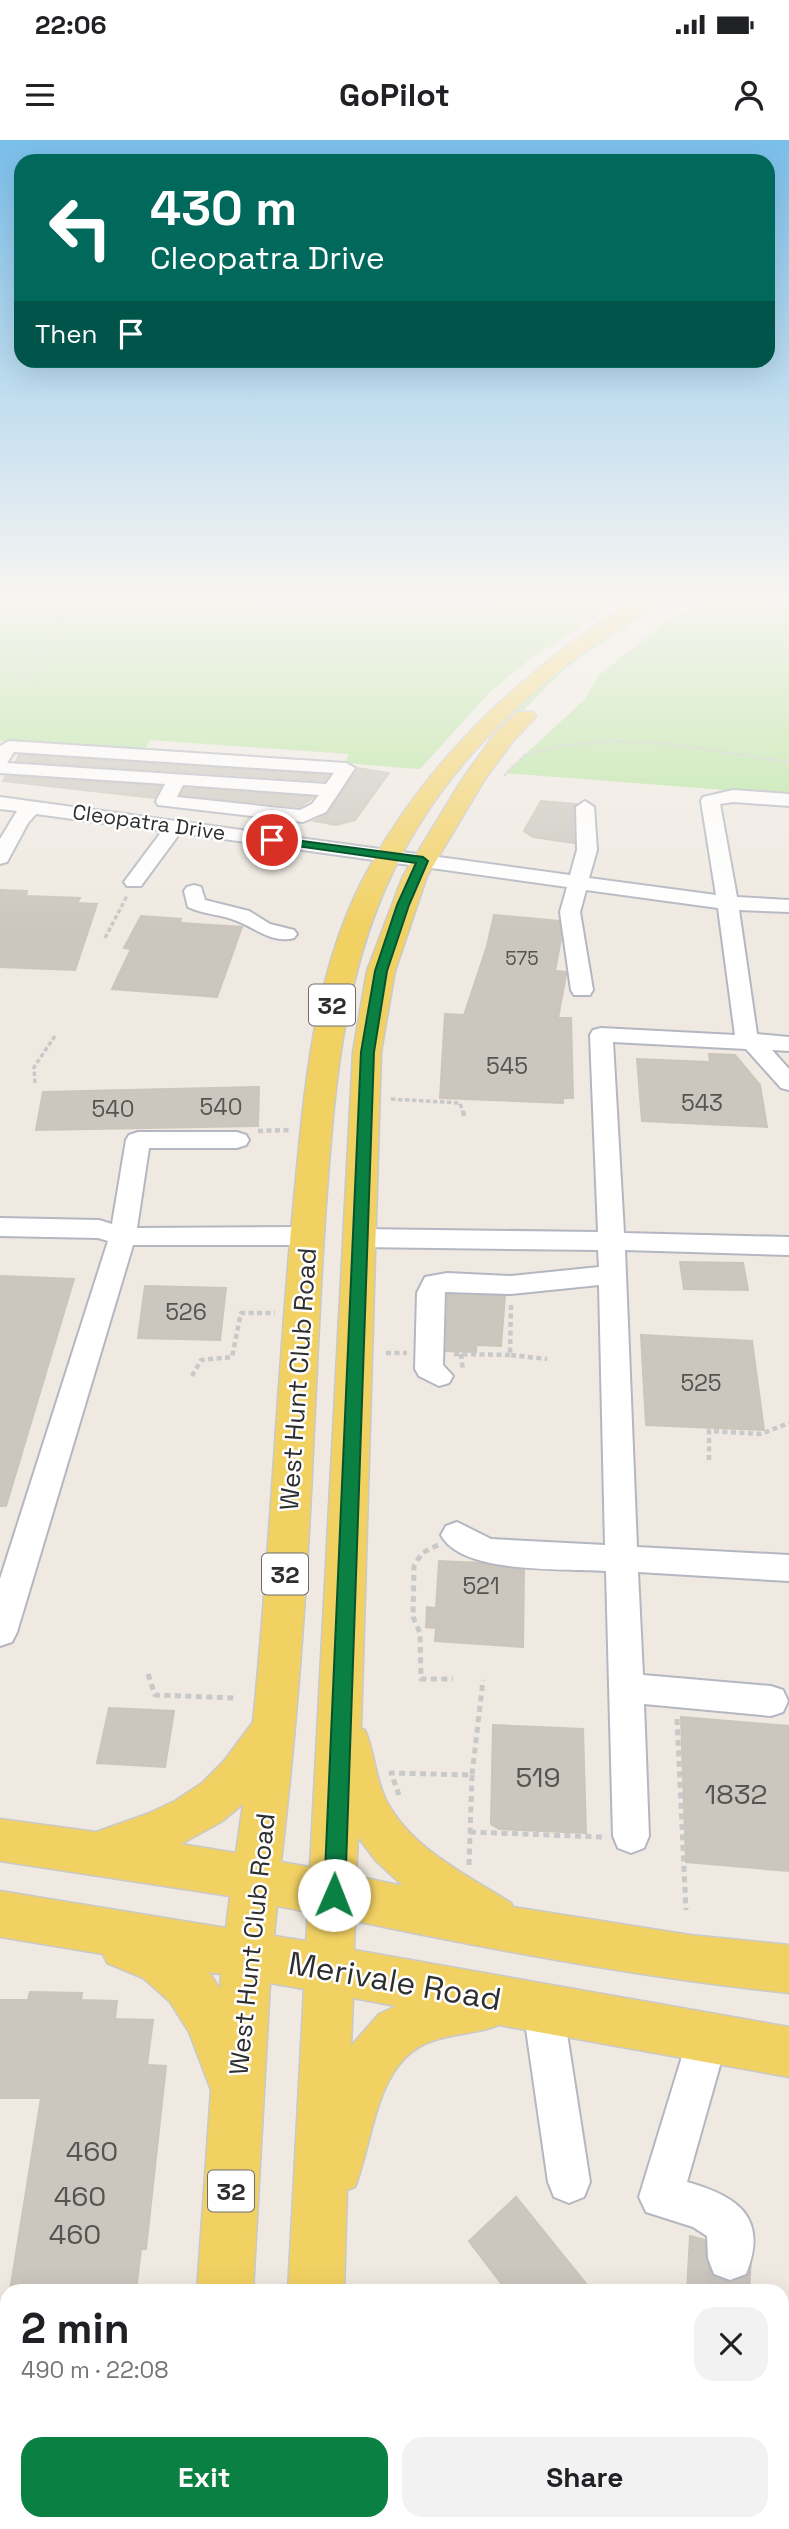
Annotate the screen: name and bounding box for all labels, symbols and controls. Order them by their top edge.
text: 22:06 [35,8,107,42]
text: GoPilot [339,75,450,115]
icon: menu [21,76,59,114]
icon: person [730,76,768,114]
text: 430 m [150,177,297,239]
icon: left [35,182,126,273]
text: Cleopatra Drive [150,238,385,278]
icon: arrive [112,315,150,353]
text: Then [35,317,98,351]
street label: Cleopatra Drive [71,798,227,846]
pin [242,810,302,870]
icon: arrive [253,821,291,859]
house number: 575 [505,946,539,971]
road number: 32 [309,984,355,1026]
house number: 545 [486,1051,528,1081]
house number: 543 [681,1088,723,1118]
house number: 540 [200,1092,242,1122]
house number: 540 [92,1094,134,1124]
street label: West Hunt Club Road [272,1247,324,1511]
house number: 526 [165,1297,207,1327]
house number: 525 [680,1368,722,1398]
road number: 32 [262,1554,308,1594]
house number: 521 [462,1571,500,1601]
house number: 519 [515,1759,561,1795]
house number: 1832 [705,1776,767,1812]
street label: West Hunt Club Road [221,1811,283,2077]
position arrow [297,1858,371,1932]
street label: Merivale Road [286,1943,504,2019]
house number: 460 [66,2133,118,2169]
road number: 32 [208,2170,254,2212]
house number: 460 [54,2178,106,2214]
house number: 460 [49,2216,101,2252]
text: 2 min [21,2302,130,2355]
button: close [694,2307,768,2381]
text: 490 m · 22:08 [21,2355,169,2385]
button: Exit [21,2437,388,2517]
button: Share [402,2437,768,2517]

